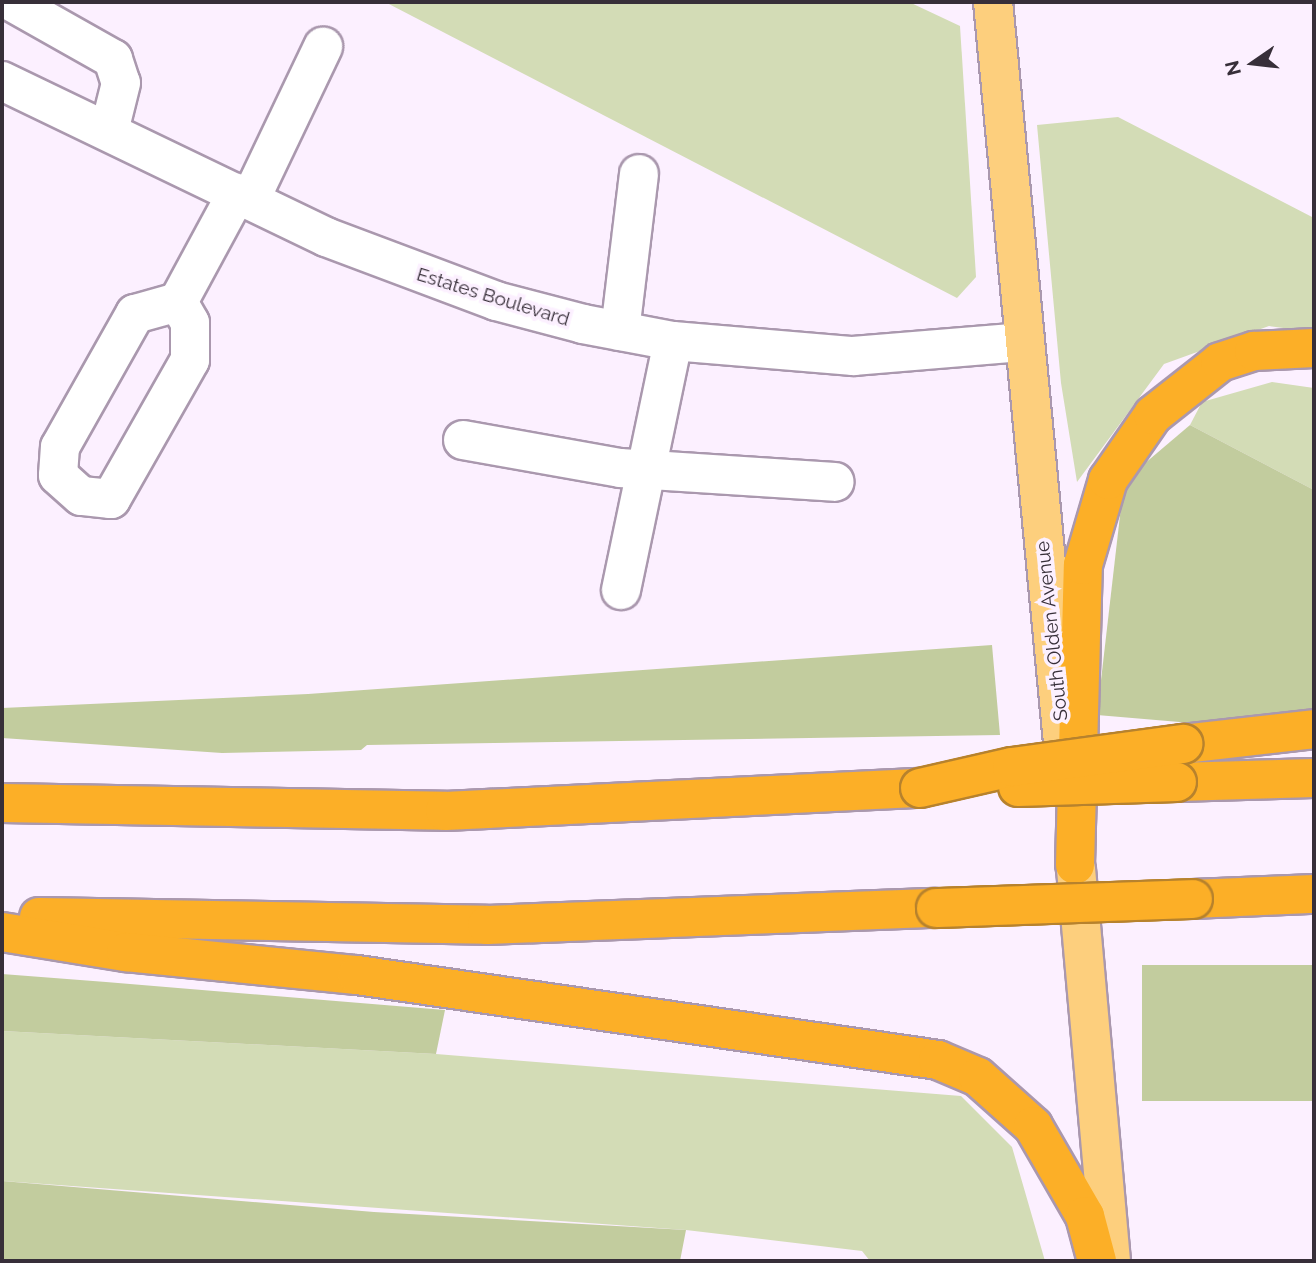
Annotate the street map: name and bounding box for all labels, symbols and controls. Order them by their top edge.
north arrow [1218,28,1288,98]
text: N [1220,58,1245,78]
street label: Estates Boulevard [414,263,572,331]
street label: South Olden Avenue [1031,540,1073,722]

